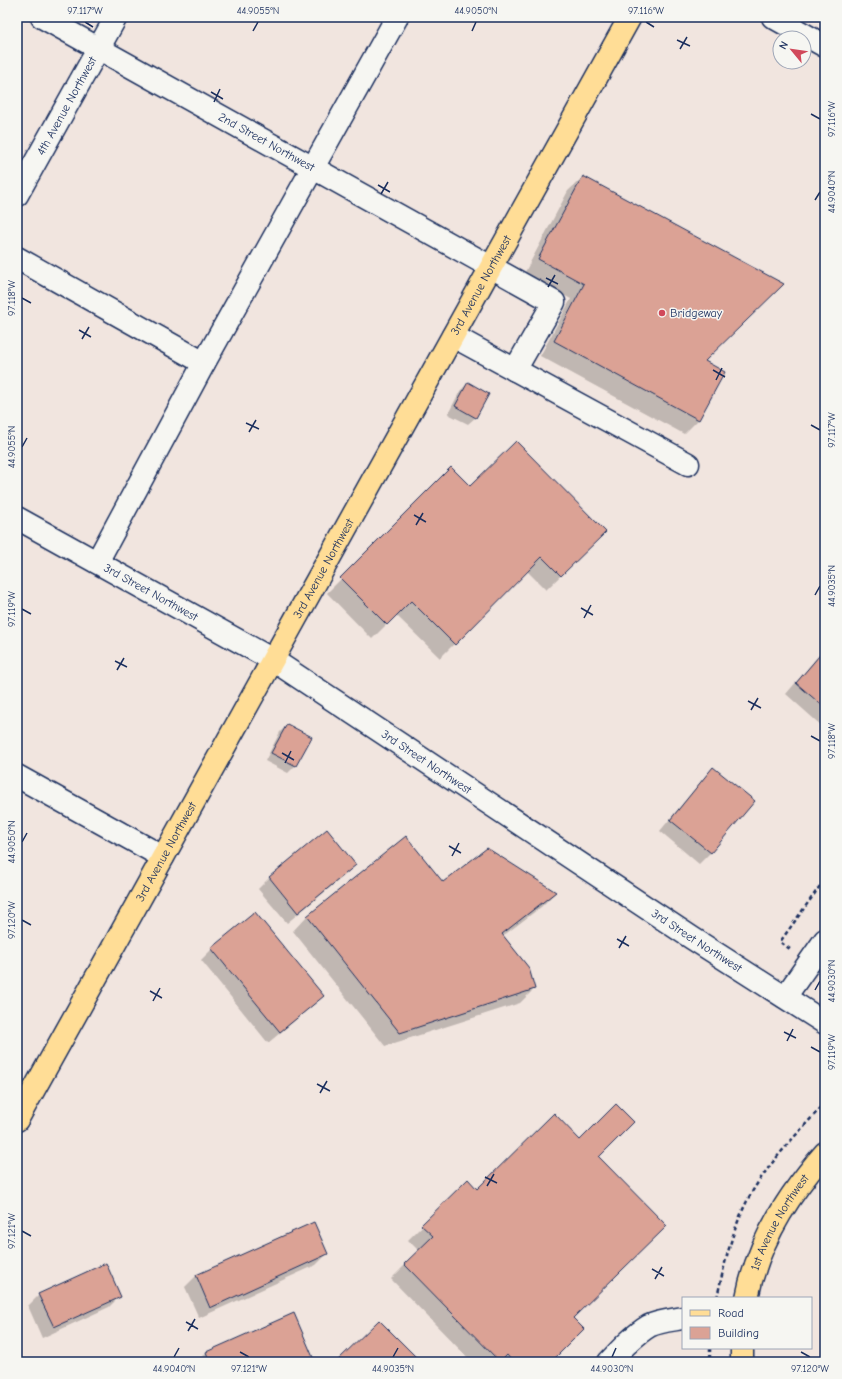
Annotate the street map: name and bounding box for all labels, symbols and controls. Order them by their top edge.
text: 97.117°W [67,5,103,17]
text: 44.9055°N [237,5,279,17]
text: 44.9050°N [454,5,498,17]
text: 97.116°W [628,5,664,17]
north arrow [772,30,812,70]
text: N [776,39,791,52]
street label: 4th Avenue Northwest [34,54,100,158]
text: 97.116°W [826,101,838,137]
street label: 2nd Street Northwest [216,110,318,175]
text: 44.9040°N [826,171,838,213]
street label: 3rd Avenue Northwest [448,232,514,338]
text: 97.118°W [6,280,18,316]
place label: Bridgeway [670,306,723,320]
marker: Bridgeway [657,308,667,318]
text: 97.117°W [826,412,838,448]
text: 44.9055°N [6,426,18,468]
street label: 3rd Avenue Northwest [290,516,357,621]
street label: 3rd Street Northwest [101,561,201,624]
text: 44.9035°N [826,565,838,607]
text: 97.119°W [6,591,18,627]
text: 97.118°W [826,723,838,759]
street label: 3rd Street Northwest [379,727,475,797]
street label: 3rd Avenue Northwest [133,799,200,904]
text: 44.9050°N [6,820,18,864]
text: 97.120°W [6,901,18,939]
street label: 3rd Street Northwest [649,906,745,975]
text: 44.9030°N [826,960,838,1002]
text: 97.119°W [826,1034,838,1070]
street label: 1st Avenue Northwest [748,1171,812,1272]
text: 97.121°W [6,1213,18,1249]
legend [682,1297,812,1349]
text: Road [718,1306,744,1320]
text: Building [718,1326,759,1340]
text: 44.9040°N [153,1363,195,1375]
text: 97.121°W [231,1363,267,1375]
text: 44.9035°N [372,1363,414,1375]
text: 44.9030°N [591,1363,633,1375]
text: 97.120°W [791,1363,829,1375]

